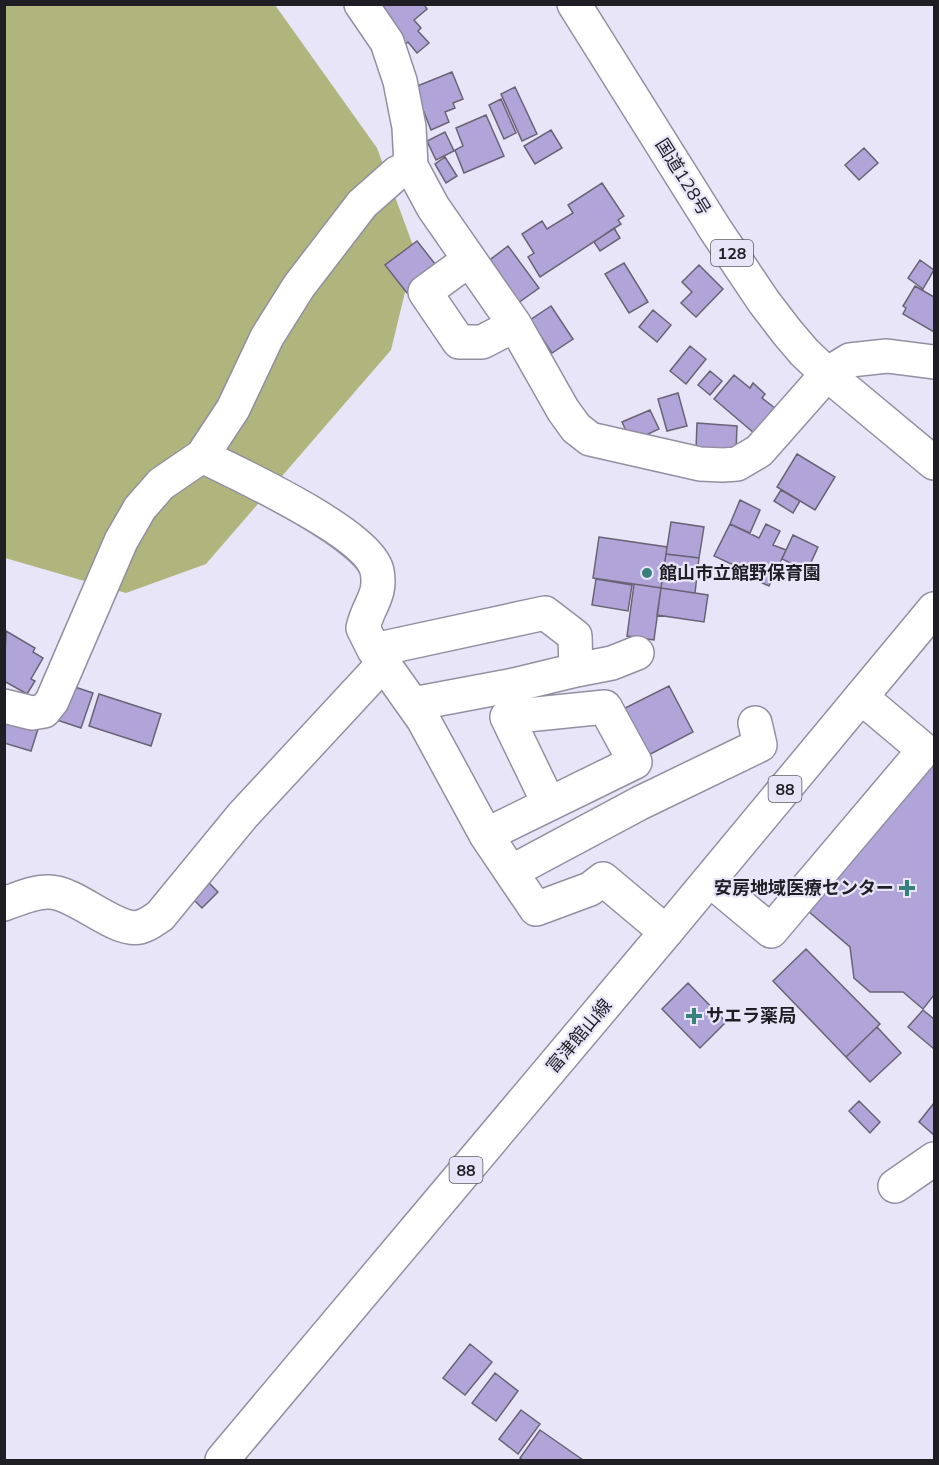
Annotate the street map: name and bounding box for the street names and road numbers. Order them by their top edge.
street label: 国道128号 [651,134,716,219]
road number: 128 [711,240,753,266]
road number: 88 [768,776,802,802]
street label: 富津館山線 [541,994,616,1078]
road number: 88 [450,1157,482,1183]

